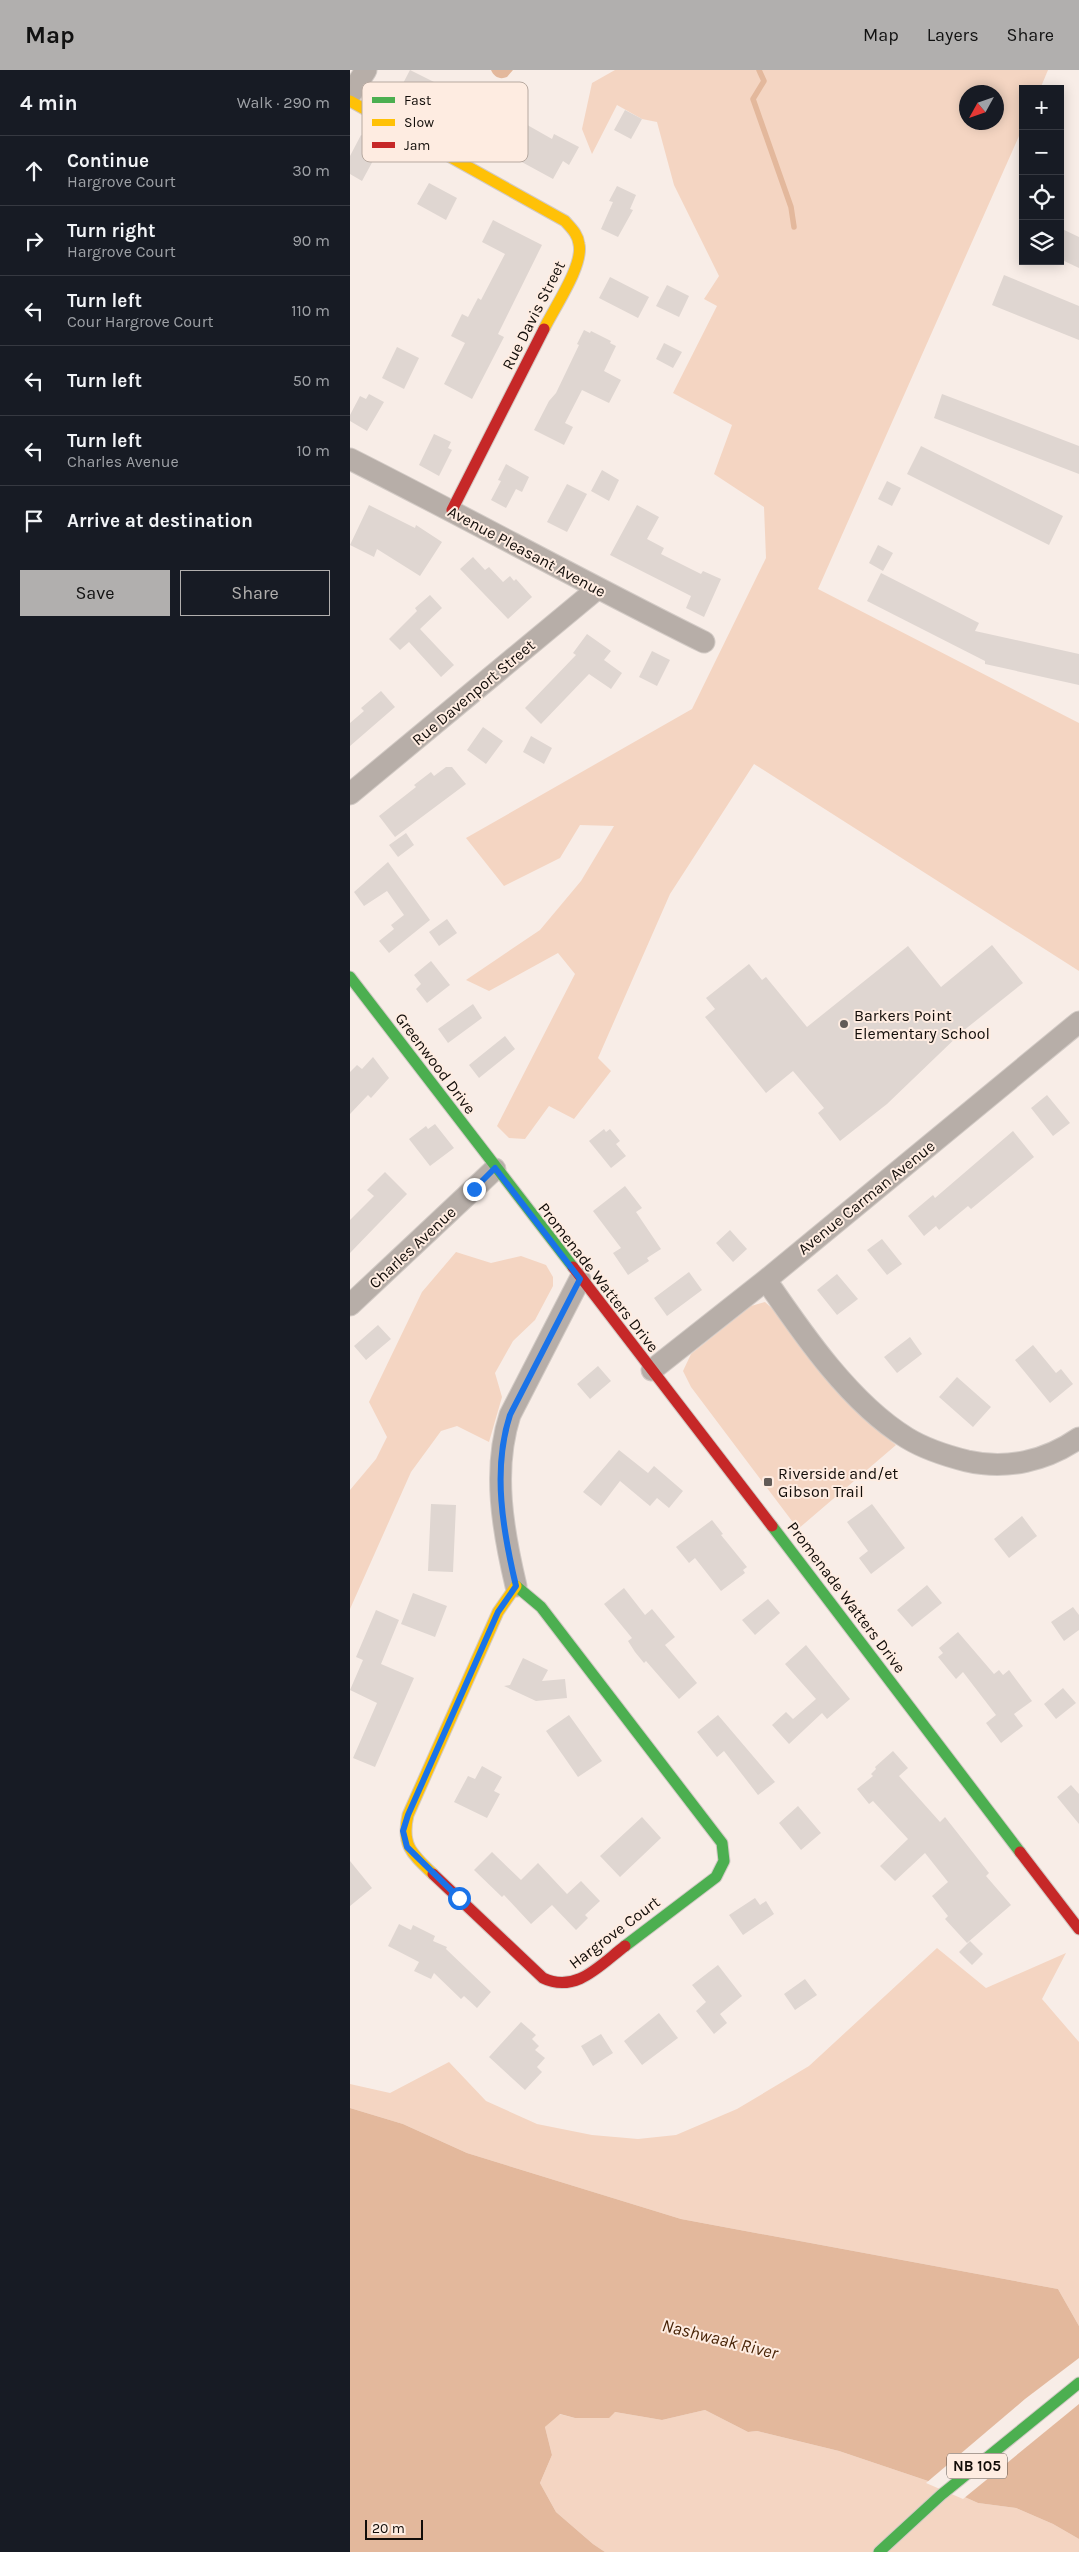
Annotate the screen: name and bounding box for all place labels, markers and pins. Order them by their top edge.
place label: Barkers Point Elementary School [854,1006,990,1043]
marker: Barkers Point Elementary School [838,1018,850,1030]
place label: Riverside and/et Gibson Trail [778,1464,898,1501]
marker: Riverside and/et Gibson Trail [762,1476,774,1488]

